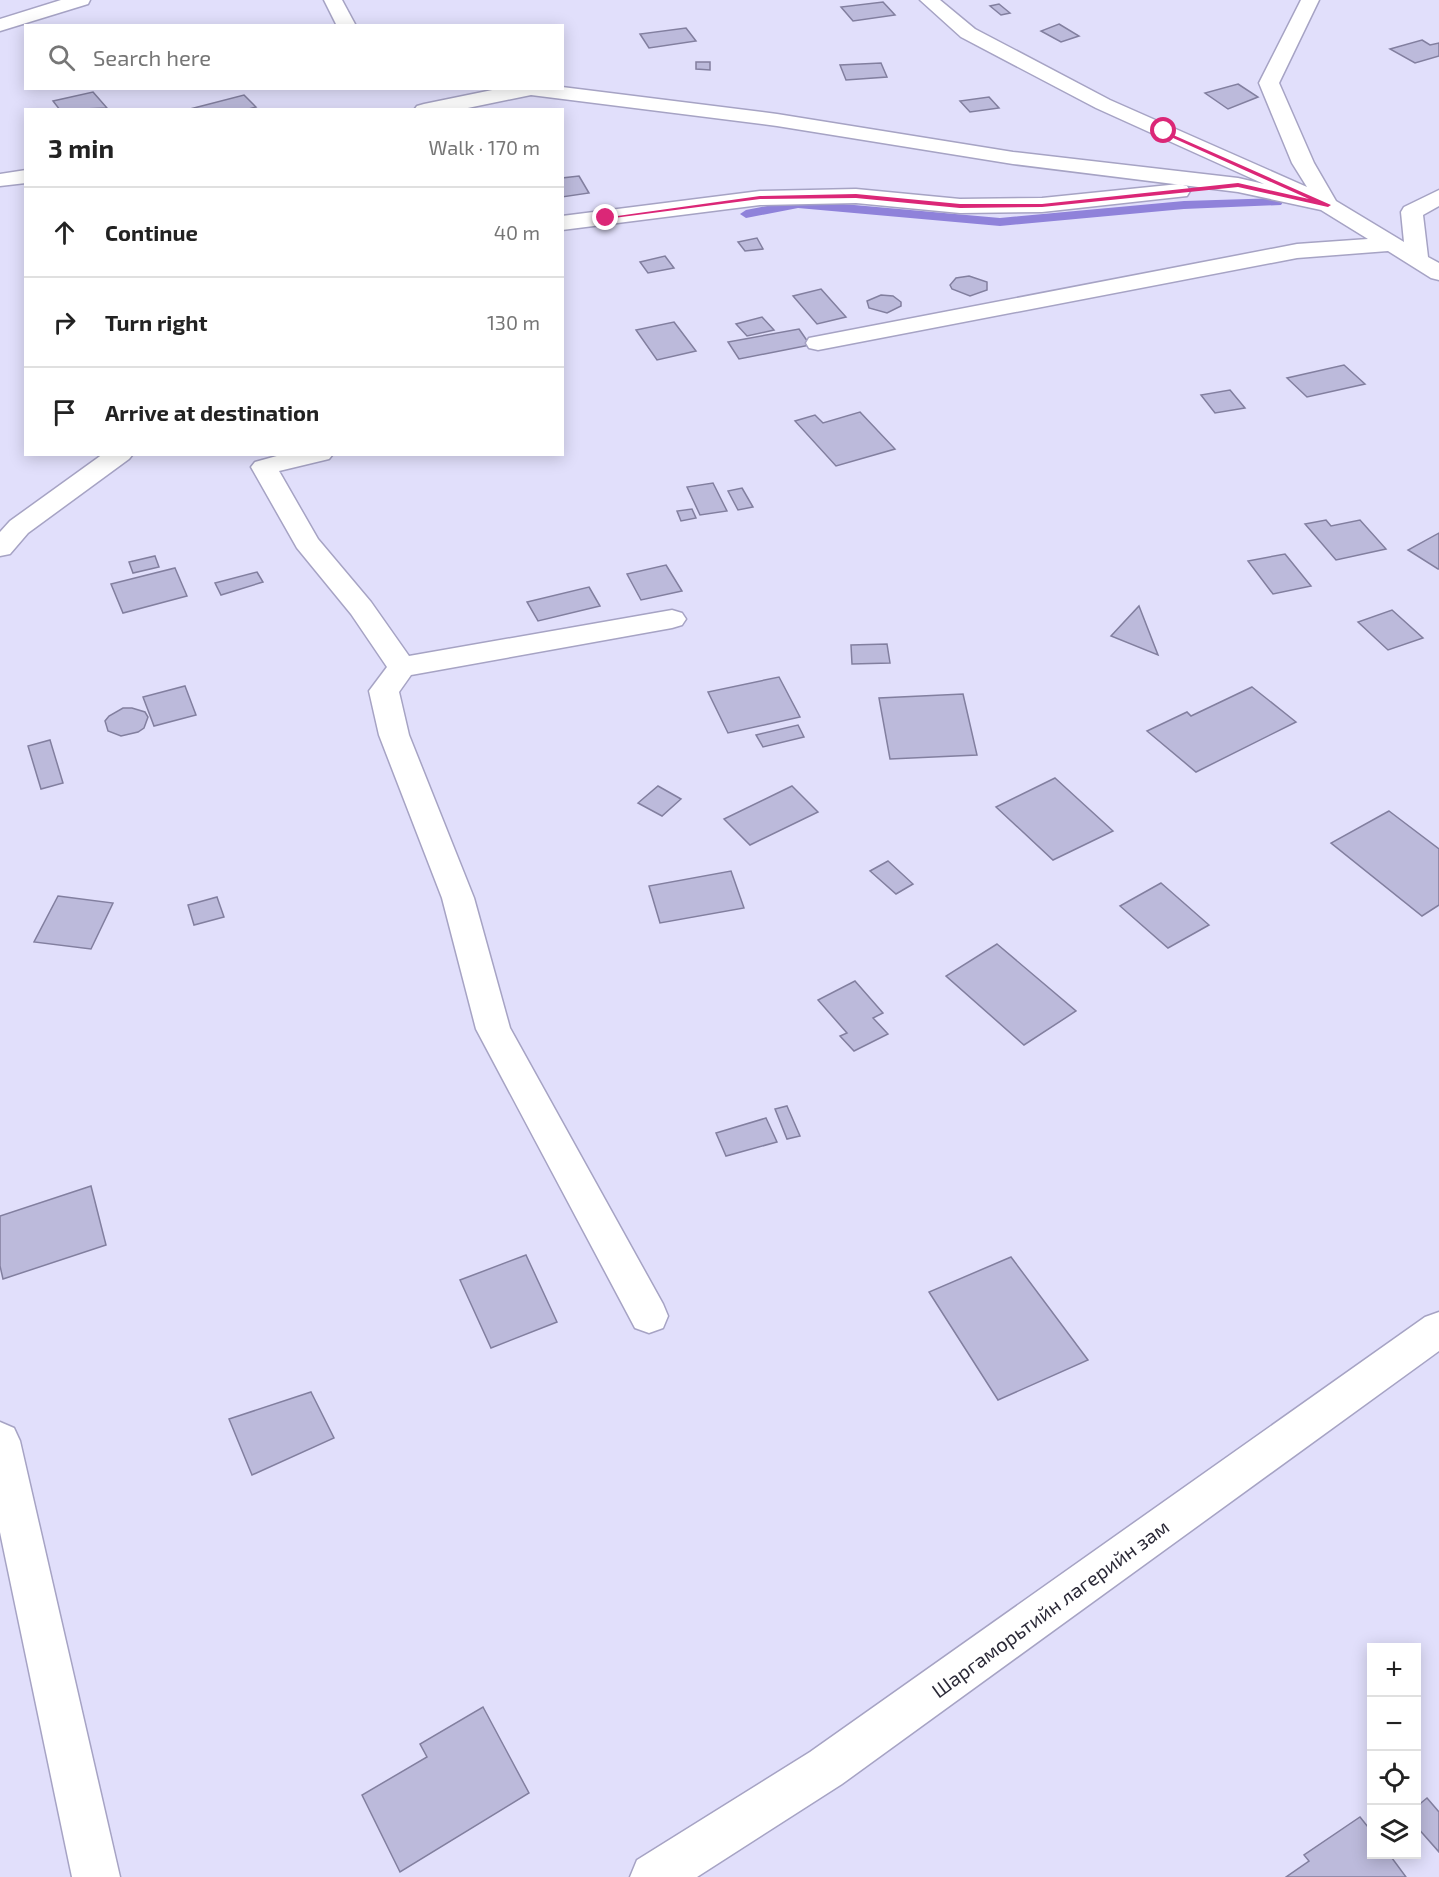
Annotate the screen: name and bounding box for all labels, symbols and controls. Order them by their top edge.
search box [24,24,564,90]
icon: search [45,41,78,74]
text: Search here [93,44,211,70]
route start [1150,117,1176,143]
text: 3 min [48,132,114,163]
text: Walk · 170 m [429,135,540,159]
route end [592,204,618,230]
icon: ahead [48,216,81,249]
text: Continue [105,219,198,245]
text: 40 m [494,220,540,244]
icon: right [48,306,81,339]
text: Turn right [105,309,207,335]
text: 130 m [487,310,540,334]
icon: arrive [48,396,81,429]
text: Arrive at destination [105,399,319,425]
street label: Шаргаморьтийн лагерийн зам [927,1514,1173,1702]
map controls [1367,1643,1421,1859]
button: + [1367,1643,1421,1697]
button: − [1367,1697,1421,1751]
button: locate [1367,1751,1421,1805]
button: layers [1367,1805,1421,1859]

